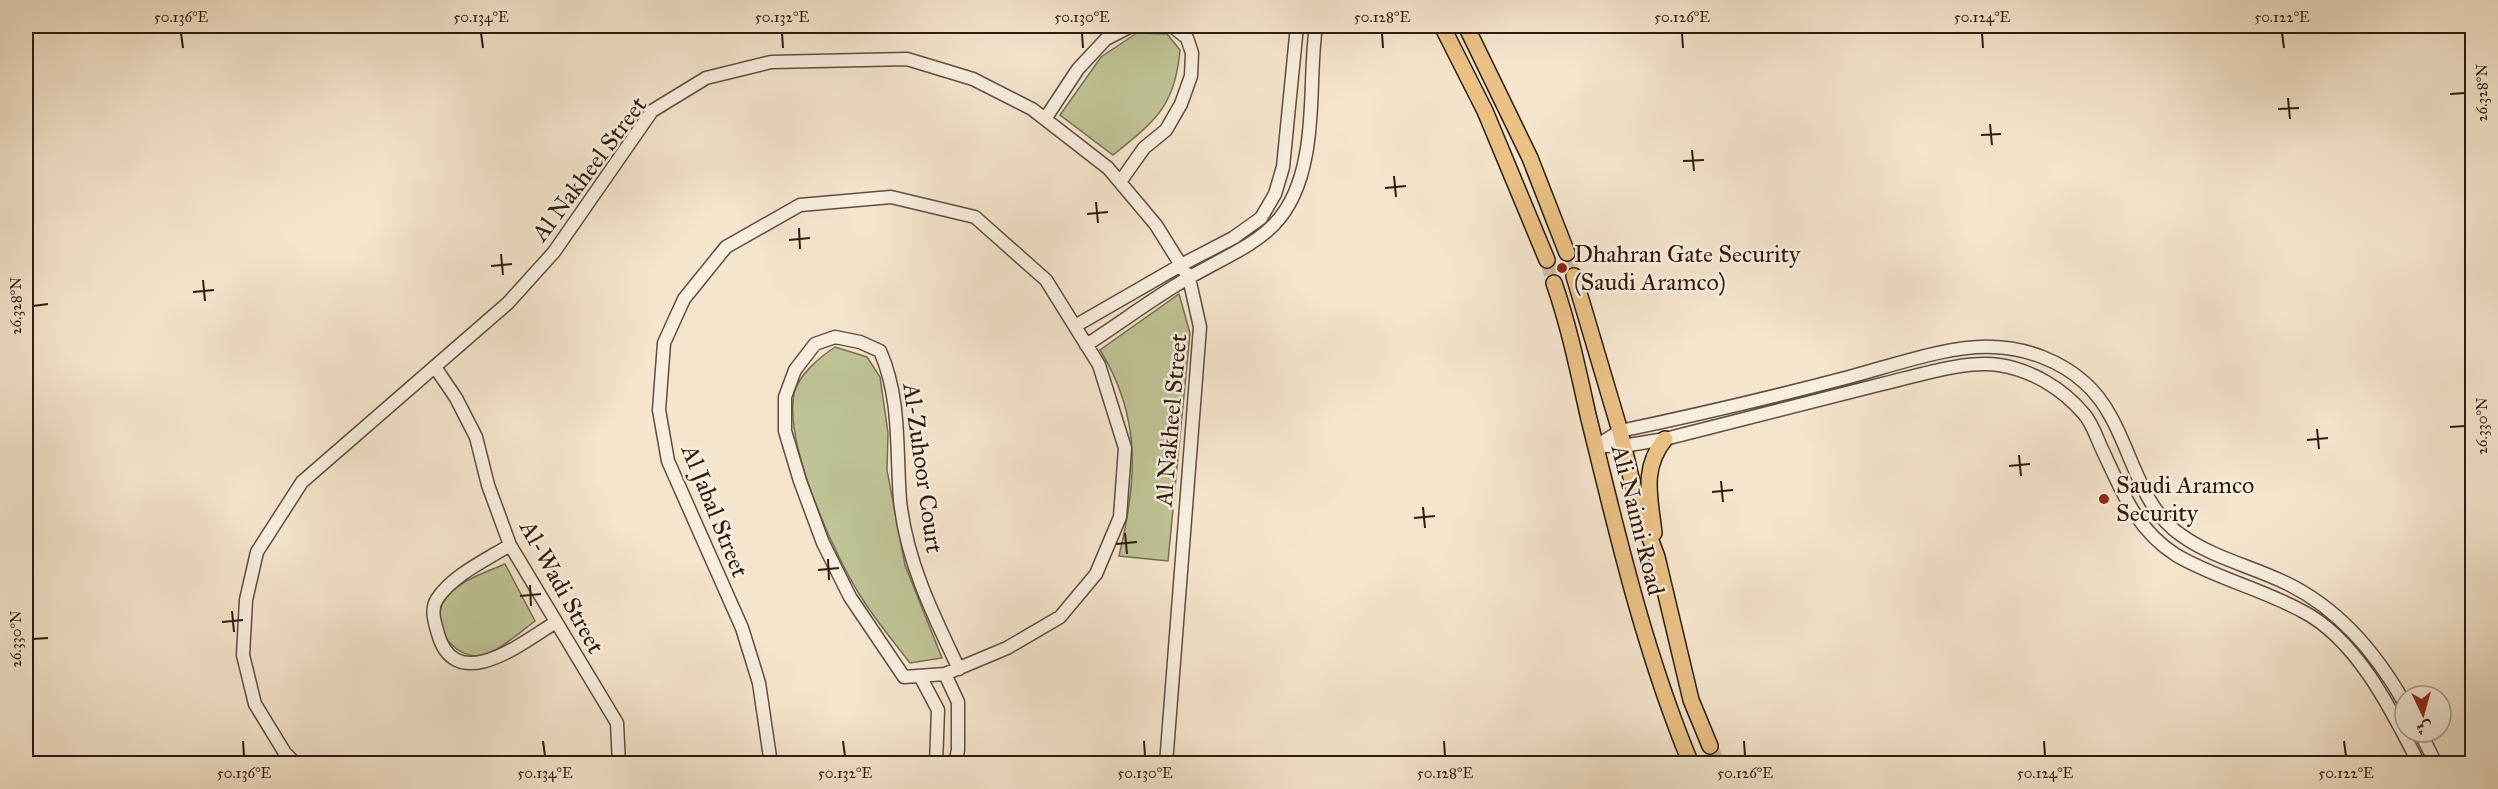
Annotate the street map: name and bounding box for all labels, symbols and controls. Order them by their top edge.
text: 50.136°E [154,8,209,26]
text: 50.134°E [453,8,509,26]
text: 50.132°E [755,8,809,26]
text: 50.130°E [1054,8,1110,26]
text: 50.128°E [1354,8,1410,26]
text: 50.126°E [1654,8,1710,26]
text: 50.124°E [1954,8,2011,26]
text: 50.122°E [2254,8,2310,26]
text: 26.328°N [2473,64,2491,122]
street label: Al Nakheel Street [524,90,653,248]
place label: Dhahran Gate Security (Saudi Aramco) [1574,239,1801,297]
marker: Dhahran Gate Security (Saudi Aramco) [1555,261,1569,275]
text: 26.328°N [7,277,25,335]
street label: Al Nakheel Street [1148,332,1194,509]
street label: Al-Zuhoor Court [896,380,950,555]
text: 26.330°N [2473,397,2491,455]
street label: Al Jabal Street [674,439,755,582]
street label: Ali Naimi Road [1605,441,1671,598]
place label: Saudi Aramco Security [2116,470,2254,528]
marker: Saudi Aramco Security [2097,492,2111,506]
street label: Al-Wadi Street [513,514,611,659]
text: 26.330°N [7,610,25,668]
north arrow [2393,684,2453,744]
text: ش [2416,718,2433,739]
text: 50.136°E [217,764,272,782]
text: 50.134°E [517,764,573,782]
text: 50.132°E [818,764,872,782]
text: 50.130°E [1117,764,1173,782]
text: 50.128°E [1417,764,1473,782]
text: 50.126°E [1717,764,1773,782]
text: 50.124°E [2017,764,2074,782]
text: 50.122°E [2318,764,2374,782]

